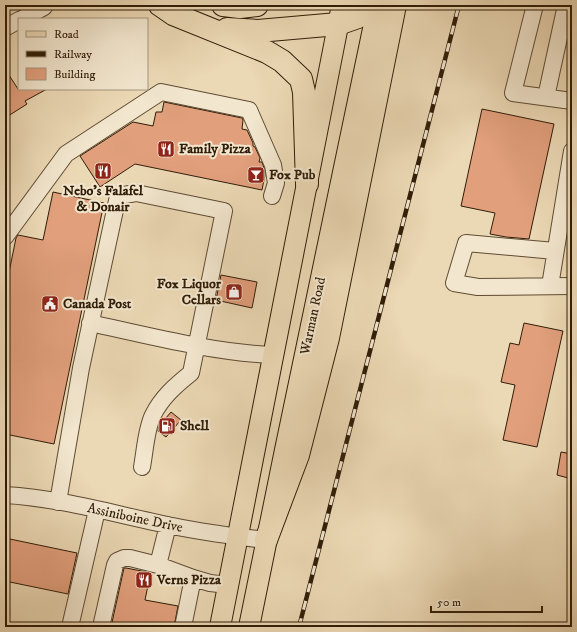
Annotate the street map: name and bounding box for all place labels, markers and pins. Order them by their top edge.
restaurant icon: Family Pizza [156,139,176,159]
place label: Family Pizza [179,140,252,158]
restaurant icon: Nebo's Falafel & Donair [93,161,113,181]
bar icon: Fox Pub [246,165,266,185]
place label: Fox Pub [269,166,316,184]
place label: Nebo's Falafel & Donair [63,182,144,216]
place label: Fox Liquor Cellars [157,275,222,309]
shop icon: Fox Liquor Cellars [224,282,244,302]
public building icon: Canada Post [40,294,60,314]
place label: Canada Post [63,295,132,313]
fuel station icon: Shell [157,416,177,436]
place label: Shell [180,417,210,435]
restaurant icon: Verns Pizza [134,570,154,590]
place label: Verns Pizza [156,571,222,589]

